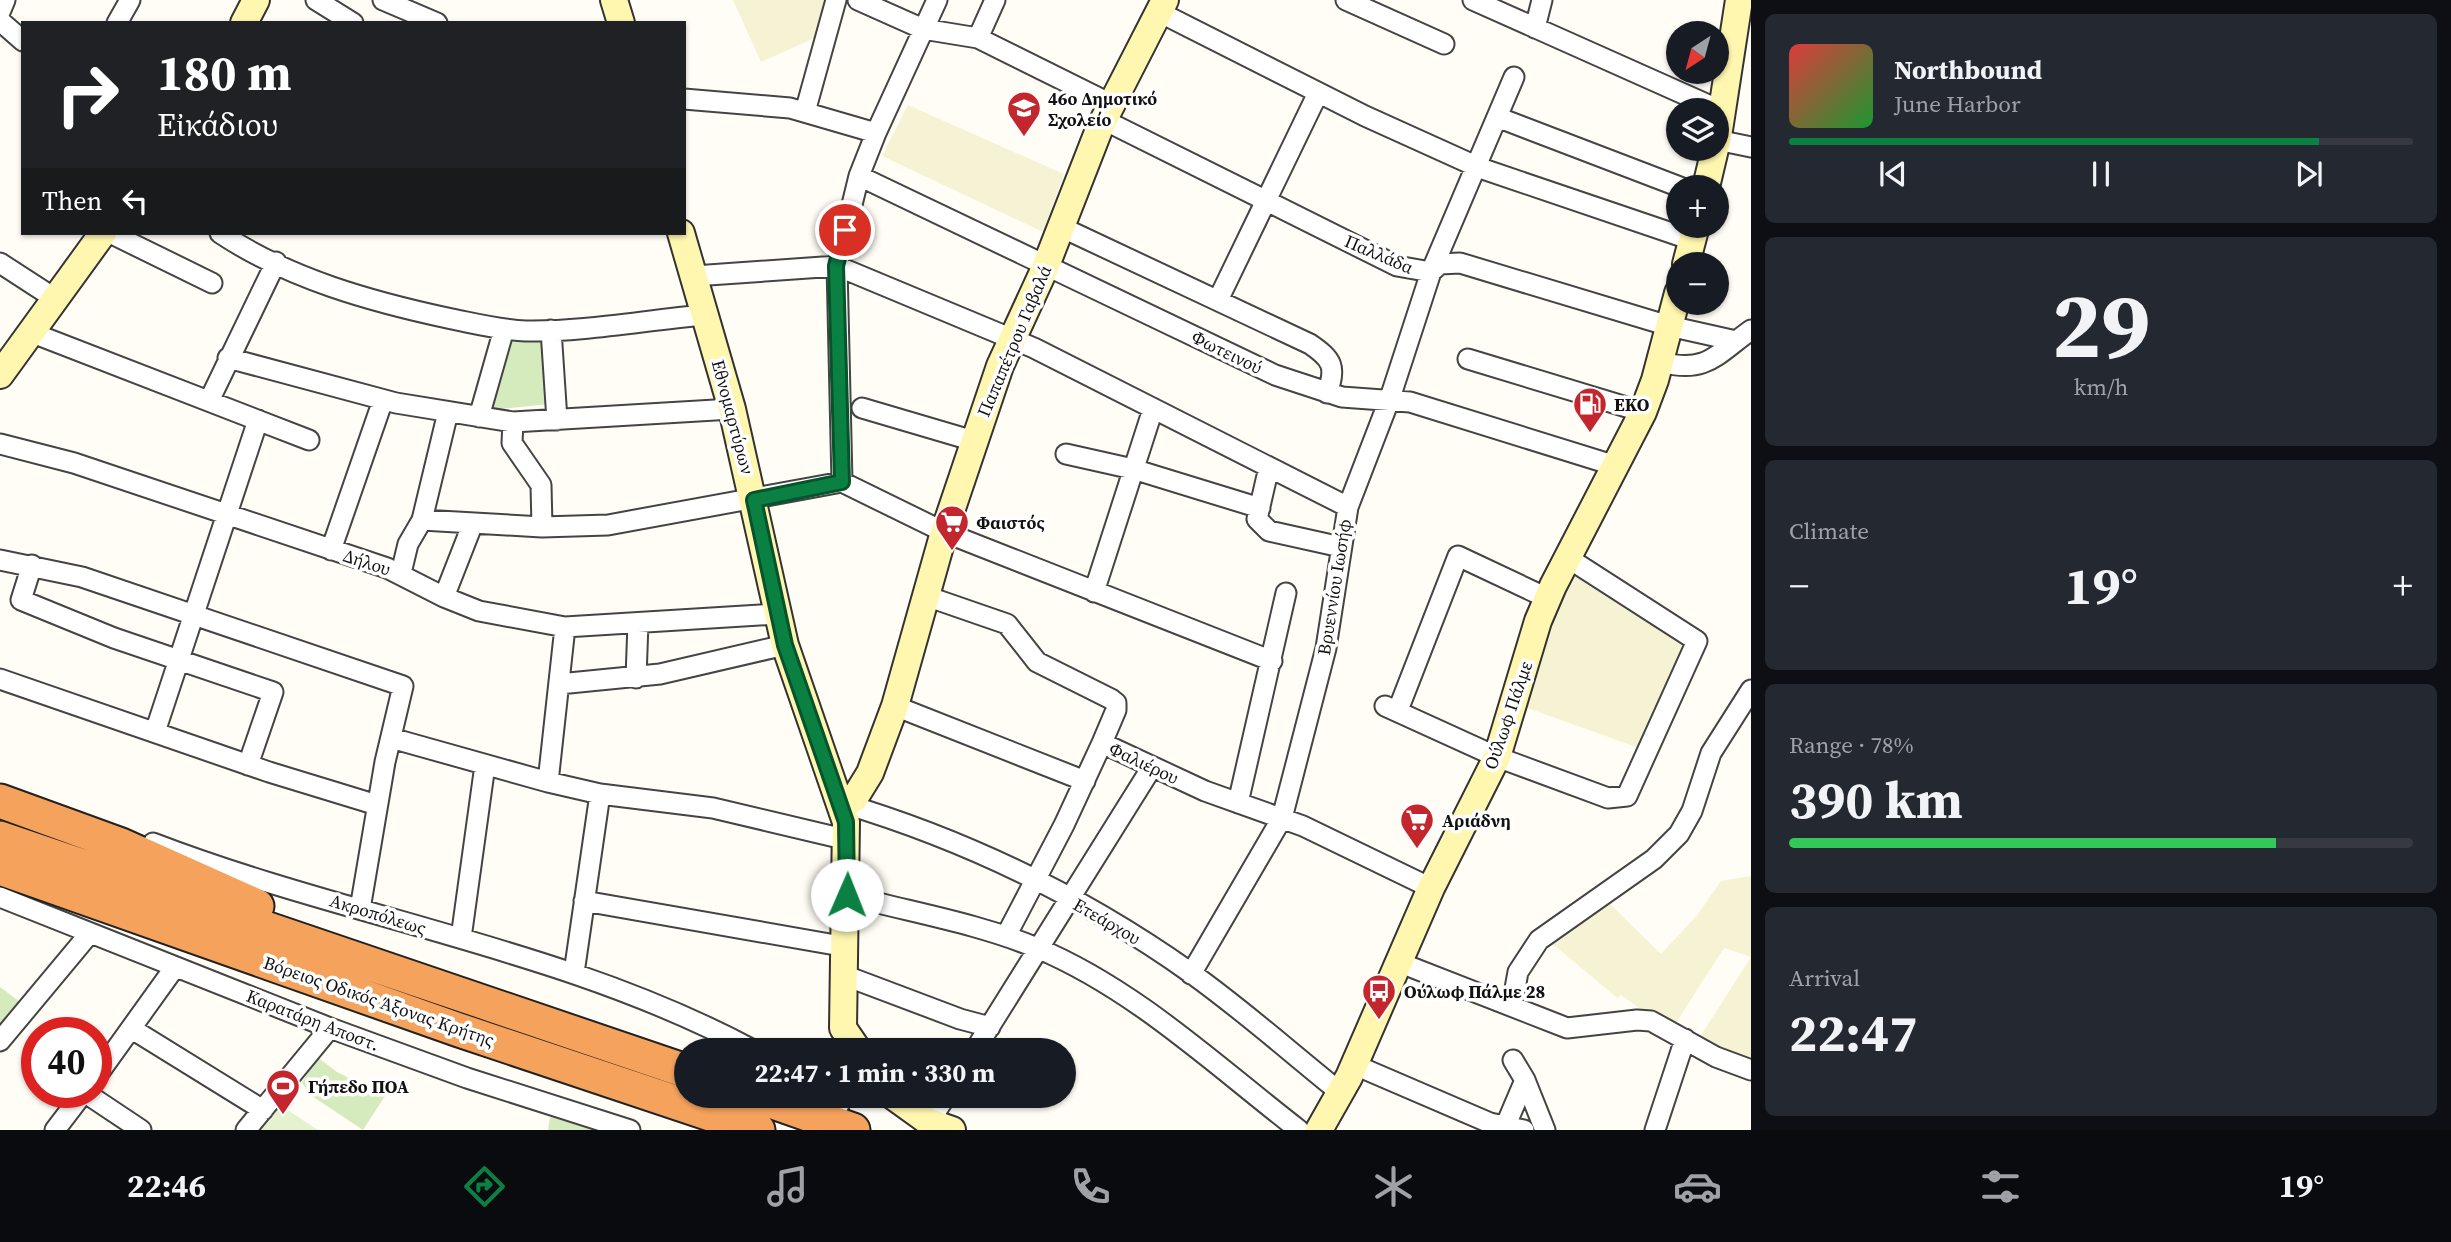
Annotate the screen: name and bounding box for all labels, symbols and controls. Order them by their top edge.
north arrow [1666,21,1729,84]
map controls [1666,21,1729,315]
text: 180 m [157,39,292,106]
icon: right [42,49,133,140]
text: Northbound [1894,52,2042,88]
place label: 46ο Δημοτικό Σχολείο [1048,86,1157,132]
text: June Harbor [1894,88,2021,120]
school or university icon: 46ο Δημοτικό Σχολείο [1005,89,1043,138]
button: layers [1666,98,1729,161]
text: Εἰκάδιου [157,103,278,147]
icon: previous [1874,155,1912,193]
icon: pause [2082,155,2120,193]
icon: next [2290,155,2328,193]
button: + [1666,175,1729,238]
icon: left [116,182,154,220]
text: Then [42,183,102,219]
pin [815,200,875,260]
icon: arrive [826,211,864,249]
street label: Παλλάδα [1341,228,1417,280]
button: − [1666,252,1729,315]
street label: Παπαπέτρου Γαβαλά [971,261,1057,421]
text: 29 [2052,263,2150,387]
street label: Φωτεινού [1187,324,1267,380]
street label: Εθνομαρτύρων [706,357,760,477]
text: km/h [2074,371,2128,403]
fuel station icon: EKO [1571,385,1609,434]
place label: EKO [1614,392,1650,417]
supermarket icon: Φαιστός [933,503,971,552]
place label: Φαιστός [976,510,1045,535]
text: Climate [1789,515,1869,547]
street label: Βρυεννίου Ιωσήφ [1311,517,1357,657]
street label: Δήλου [340,543,394,581]
text: 19° [2064,550,2138,621]
text: − [1789,560,1809,612]
text: + [2393,560,2413,612]
street label: Ούλωφ Πάλμε [1478,657,1538,773]
text: Range · 78% [1789,729,1914,761]
street label: Φαλιέρου [1105,736,1183,790]
text: 390 km [1789,764,1963,835]
supermarket icon: Αριάδνη [1398,801,1436,850]
place label: Αριάδνη [1442,808,1511,833]
position arrow [810,858,884,932]
street label: Ακροπόλεως [327,887,429,941]
street label: Ετεάρχου [1069,892,1145,950]
street label: Βόρειος Οδικός Άξονας Κρήτης [260,950,498,1052]
text: Arrival [1789,962,1860,994]
bus stop icon: Ούλωφ Πάλμε 28 [1360,972,1398,1021]
place label: Ούλωφ Πάλμε 28 [1404,979,1545,1004]
street label: Καρατάρη Αποστ. [243,983,383,1057]
text: 22:47 [1789,997,1917,1068]
speed limit sign: 40 [21,1017,112,1108]
text: 22:47 · 1 min · 330 m [755,1055,995,1091]
sports icon: Γήπεδο ΠΟΑ [264,1067,302,1116]
place label: Γήπεδο ΠΟΑ [308,1074,409,1099]
icon: directions [460,1162,509,1211]
icon: music [763,1162,812,1211]
icon: phone [1066,1162,1115,1211]
icon: climate [1369,1162,1418,1211]
icon: car [1673,1162,1722,1211]
icon: filters [1976,1162,2025,1211]
text: 22:46 [127,1164,206,1208]
text: 19° [2279,1164,2324,1208]

